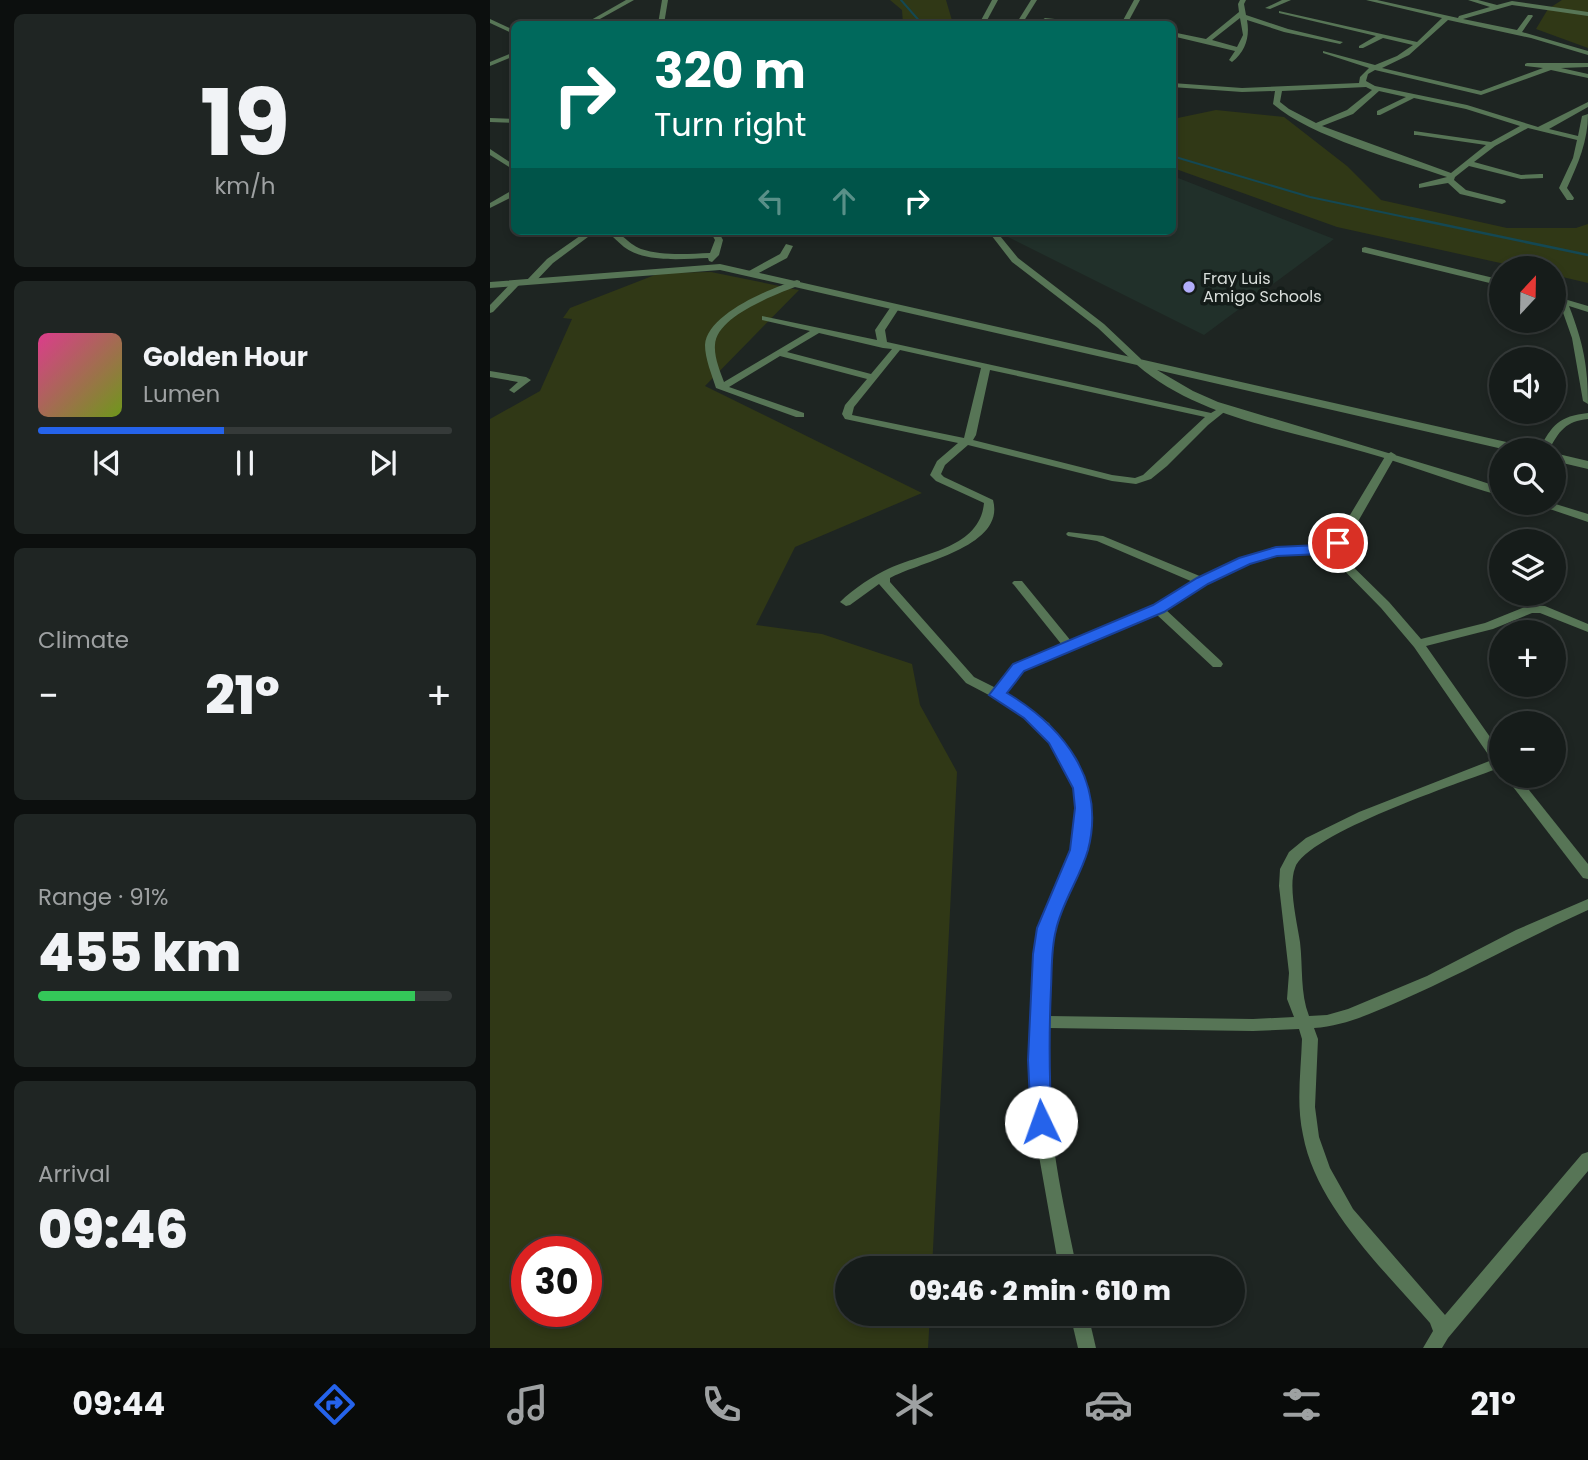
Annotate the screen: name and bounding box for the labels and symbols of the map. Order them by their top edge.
north arrow [1489,256,1566,332]
place label: Fray Luis Amigo Schools [1203,267,1322,308]
marker: Fray Luis Amigo Schools [1181,279,1197,295]
pin [1308,513,1368,573]
position arrow [1004,1085,1078,1159]
speed limit sign: 30 [511,1236,602,1327]

